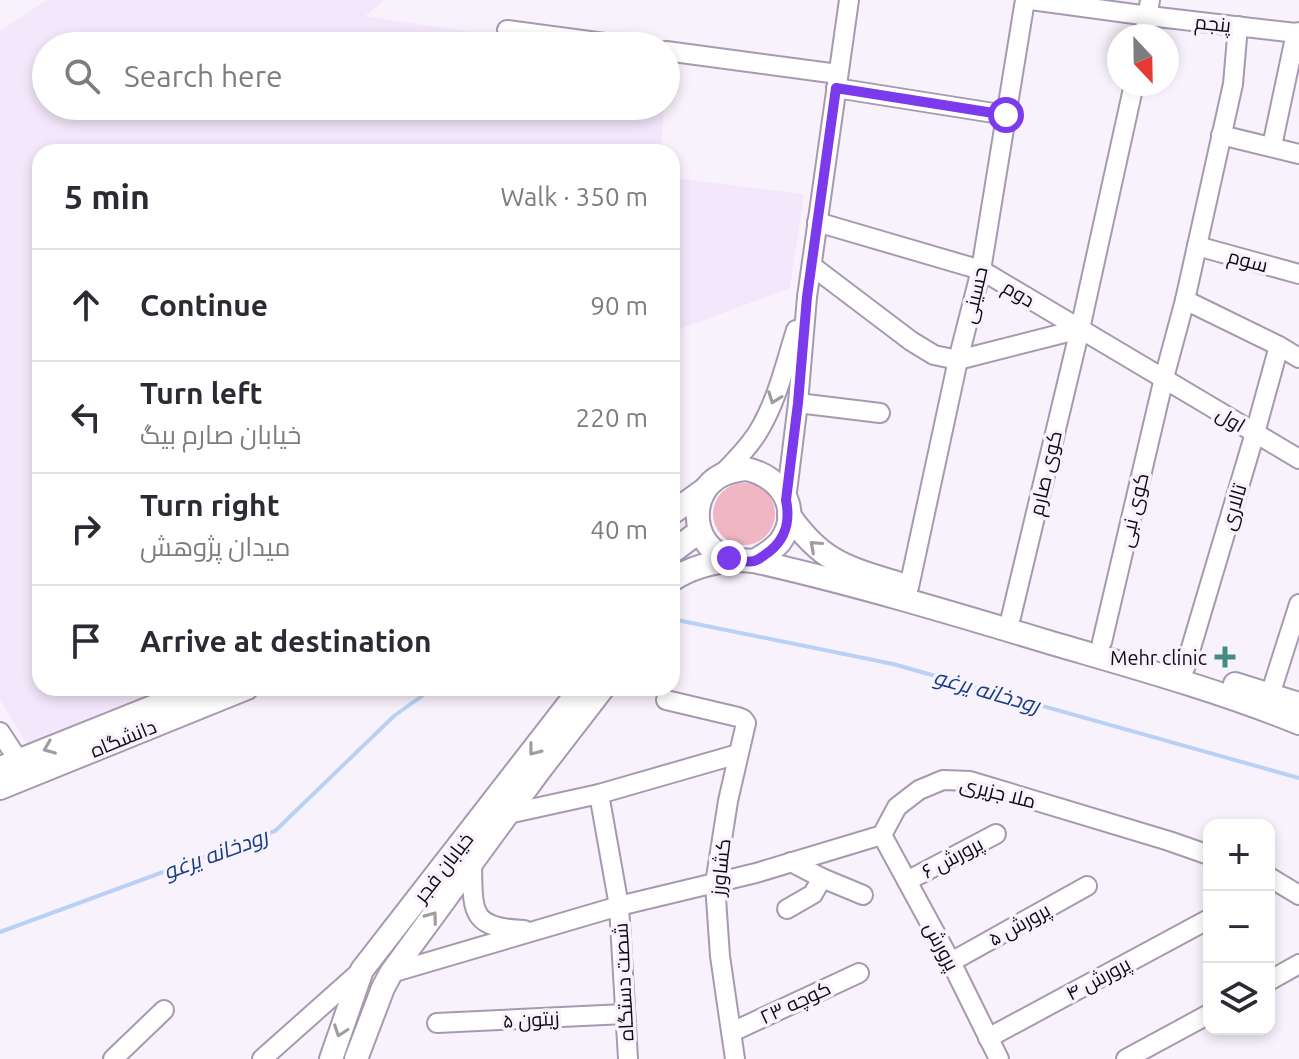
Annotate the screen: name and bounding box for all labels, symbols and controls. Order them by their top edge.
street label: پنجم [1193,10,1233,39]
north arrow [1107,24,1179,96]
search box [32,32,680,120]
icon: search [60,54,104,98]
text: Search here [124,59,283,93]
route start [988,97,1024,133]
text: 5 min [64,177,150,215]
text: Walk · 350 m [500,182,648,211]
street label: سوم [1225,244,1271,279]
street label: حسینی [956,264,994,326]
street label: دوم [997,275,1039,314]
icon: ahead [64,283,108,327]
text: Continue [140,288,268,322]
text: 90 m [590,291,648,320]
text: Turn left [140,376,262,410]
one-way arrow [767,390,784,404]
icon: left [64,395,108,439]
street label: اول [1211,402,1250,438]
text: 220 m [576,403,648,432]
text: خیابان صارم بیگ [140,420,302,449]
street label: کوی صارم [1024,428,1069,518]
street label: کوی نبی [1113,471,1155,550]
street label: تالاری [1215,480,1253,533]
text: Turn right [140,488,280,522]
icon: right [64,507,108,551]
text: 40 m [590,515,648,544]
text: میدان پژوهش [140,532,291,561]
route end [711,540,747,576]
one-way arrow [810,540,824,555]
icon: arrive [64,619,108,663]
text: Arrive at destination [140,624,432,658]
place label: Mehr clinic [1110,646,1207,669]
marker: Mehr clinic [1214,646,1236,668]
water label: رودخانه یرغو [931,663,1044,718]
street label: دانشگاه [87,714,159,762]
one-way arrow [43,739,57,755]
one-way arrow [529,741,543,756]
street label: ملا جزیری [957,772,1038,814]
map controls [1203,819,1275,1035]
button: + [1203,819,1275,891]
water label: رودخانه یرغو [159,822,272,884]
street label: خیابان فجر [408,828,479,909]
street label: پرورش ۶ [918,831,988,884]
street label: کشاورز [705,837,735,898]
button: − [1203,891,1275,963]
street label: پرورش ۵ [984,897,1056,952]
one-way arrow [423,912,437,926]
street label: پرورش [918,918,965,976]
street label: شصت دستگاه [608,922,638,1042]
street label: پرورش ۴ [1062,951,1136,1006]
button: layers [1203,963,1275,1035]
street label: کوچه ۲۳ [756,976,835,1030]
street label: زیتون ۵ [502,1006,560,1034]
one-way arrow [334,1023,350,1037]

